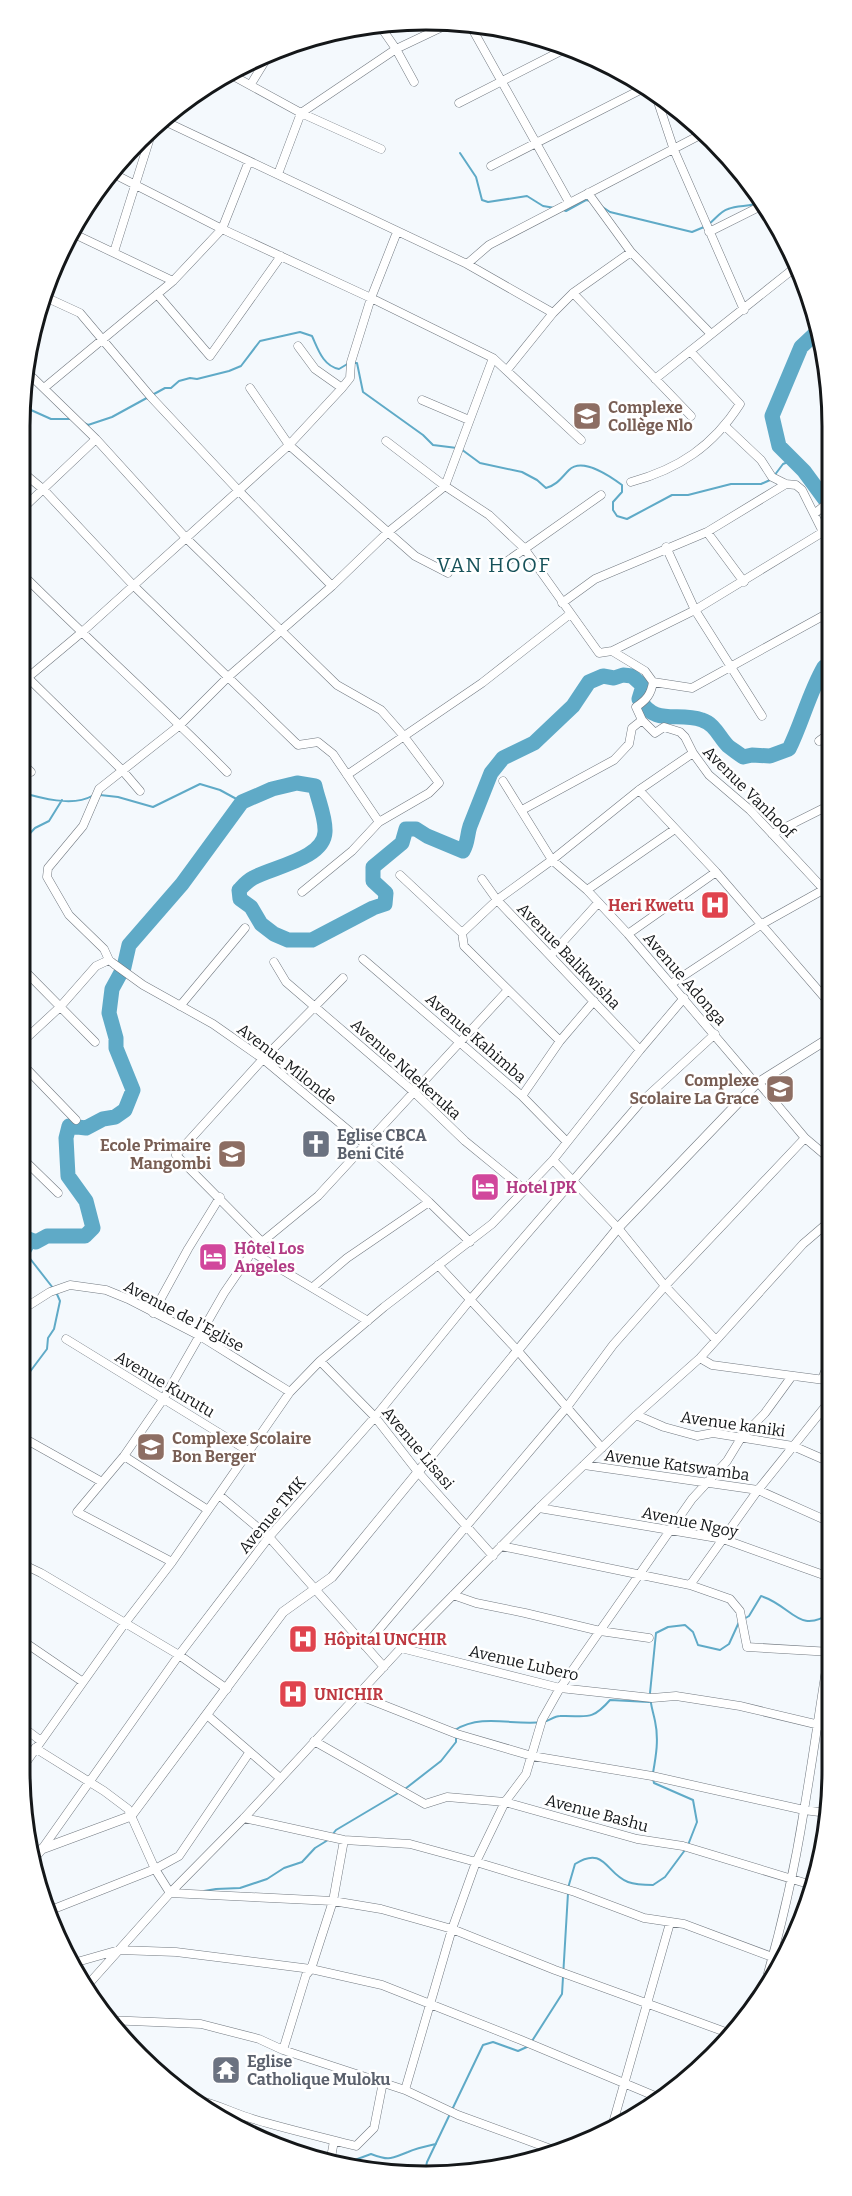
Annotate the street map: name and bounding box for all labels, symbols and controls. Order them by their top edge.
place label: Complexe Collège Nlo [608,398,693,435]
school or university icon: Complexe Collège Nlo [571,400,603,432]
district label: VAN HOOF [437,553,551,577]
street label: Avenue Vanhoof [699,742,800,843]
hospital icon: Heri Kwetu [699,889,731,921]
place label: Heri Kwetu [608,896,694,915]
street label: Avenue Balikwisha [513,899,625,1013]
street label: Avenue Adonga [640,929,731,1029]
street label: Avenue Kahimba [422,989,530,1087]
street label: Avenue Ndekeruka [347,1015,465,1124]
street label: Avenue Milonde [234,1019,340,1109]
place label: Complexe Scolaire La Grace [629,1071,759,1108]
school or university icon: Complexe Scolaire La Grace [764,1073,796,1105]
place label: Eglise CBCA Beni Cité [337,1126,427,1163]
church icon: Eglise CBCA Beni Cité [300,1128,332,1160]
place label: Ecole Primaire Mangombi [100,1136,211,1173]
school or university icon: Ecole Primaire Mangombi [216,1138,248,1170]
hotel icon: Hotel JPK [469,1171,501,1203]
place label: Hotel JPK [506,1178,577,1197]
place label: Hôtel Los Angeles [234,1239,304,1276]
hotel icon: Hôtel Los Angeles [197,1241,229,1273]
street label: Avenue de l'Eglise [121,1276,247,1356]
street label: Avenue Kurutu [112,1347,218,1421]
street label: Avenue Lisasi [378,1403,458,1493]
street label: Avenue kaniki [680,1407,787,1441]
place label: Complexe Scolaire Bon Berger [172,1429,311,1466]
school or university icon: Complexe Scolaire Bon Berger [135,1431,167,1463]
street label: Avenue Katswamba [603,1445,751,1485]
street label: Avenue TMK [234,1472,310,1557]
street label: Avenue Ngoy [640,1503,740,1542]
hospital icon: Hôpital UNCHIR [287,1623,319,1655]
place label: Hôpital UNCHIR [324,1630,447,1649]
street label: Avenue Lubero [467,1641,581,1685]
hospital icon: UNICHIR [277,1678,309,1710]
place label: UNICHIR [314,1685,383,1704]
street label: Avenue Bashu [544,1790,651,1836]
place label: Eglise Catholique Muloku [247,2052,390,2089]
temple icon: Eglise Catholique Muloku [210,2054,242,2086]

